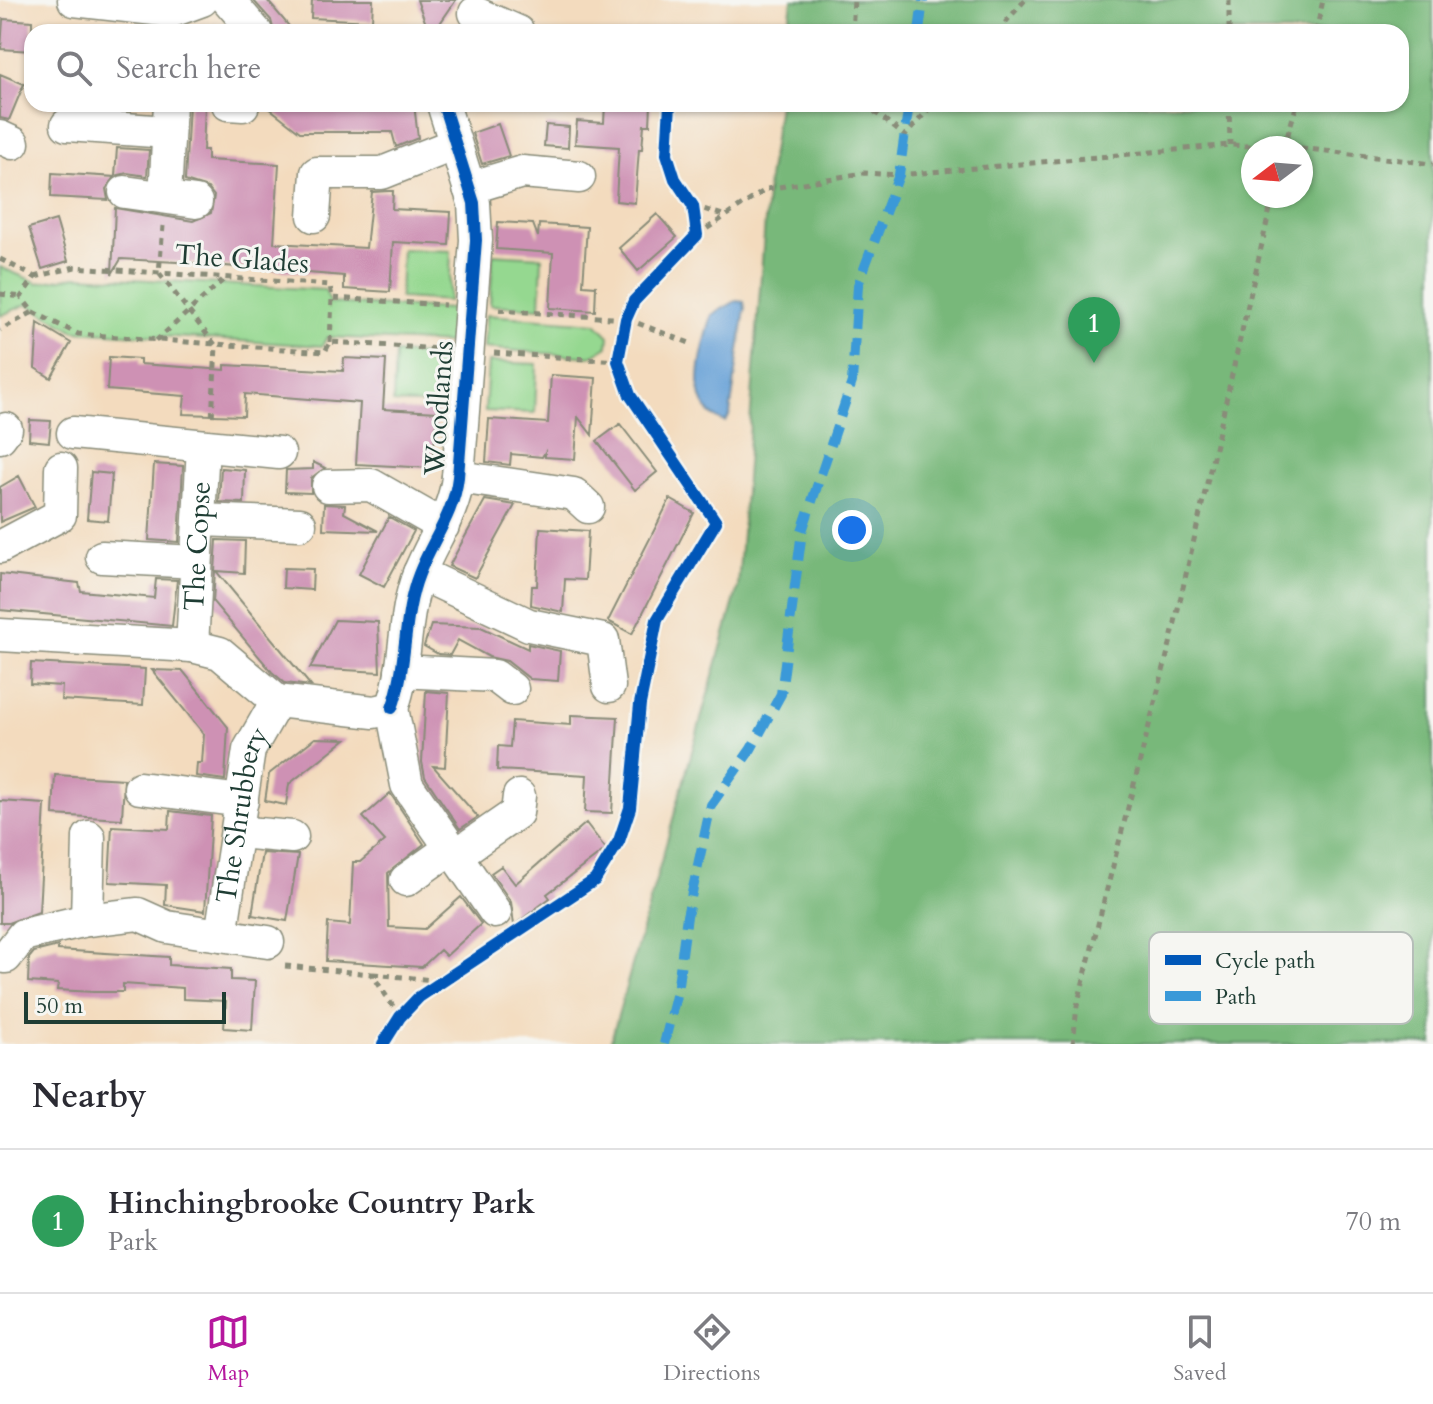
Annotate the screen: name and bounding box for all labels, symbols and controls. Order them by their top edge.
search box [24,24,1409,112]
icon: search [52,46,96,90]
text: Search here [116,48,261,89]
north arrow [1241,136,1313,208]
street label: The Glades [174,235,310,283]
pin: 1 [1068,297,1120,363]
street label: Woodlands [415,339,463,478]
street label: The Copse [175,480,220,612]
your location [832,510,872,550]
street label: The Shrubbery [207,719,278,906]
legend [1149,932,1413,1024]
text: Cycle path [1215,946,1315,976]
text: Path [1215,982,1257,1012]
scale bar [24,988,226,1024]
text: 50 m [36,991,83,1021]
text: Nearby [32,1073,147,1119]
text: Hinchingbrooke Country Park [108,1183,535,1224]
text: 1 [51,1204,65,1239]
text: 70 m [1345,1204,1401,1239]
text: Park [108,1224,158,1259]
tab: Map [206,1310,250,1388]
tab: Directions [663,1310,760,1388]
tab: Saved [1173,1310,1227,1388]

